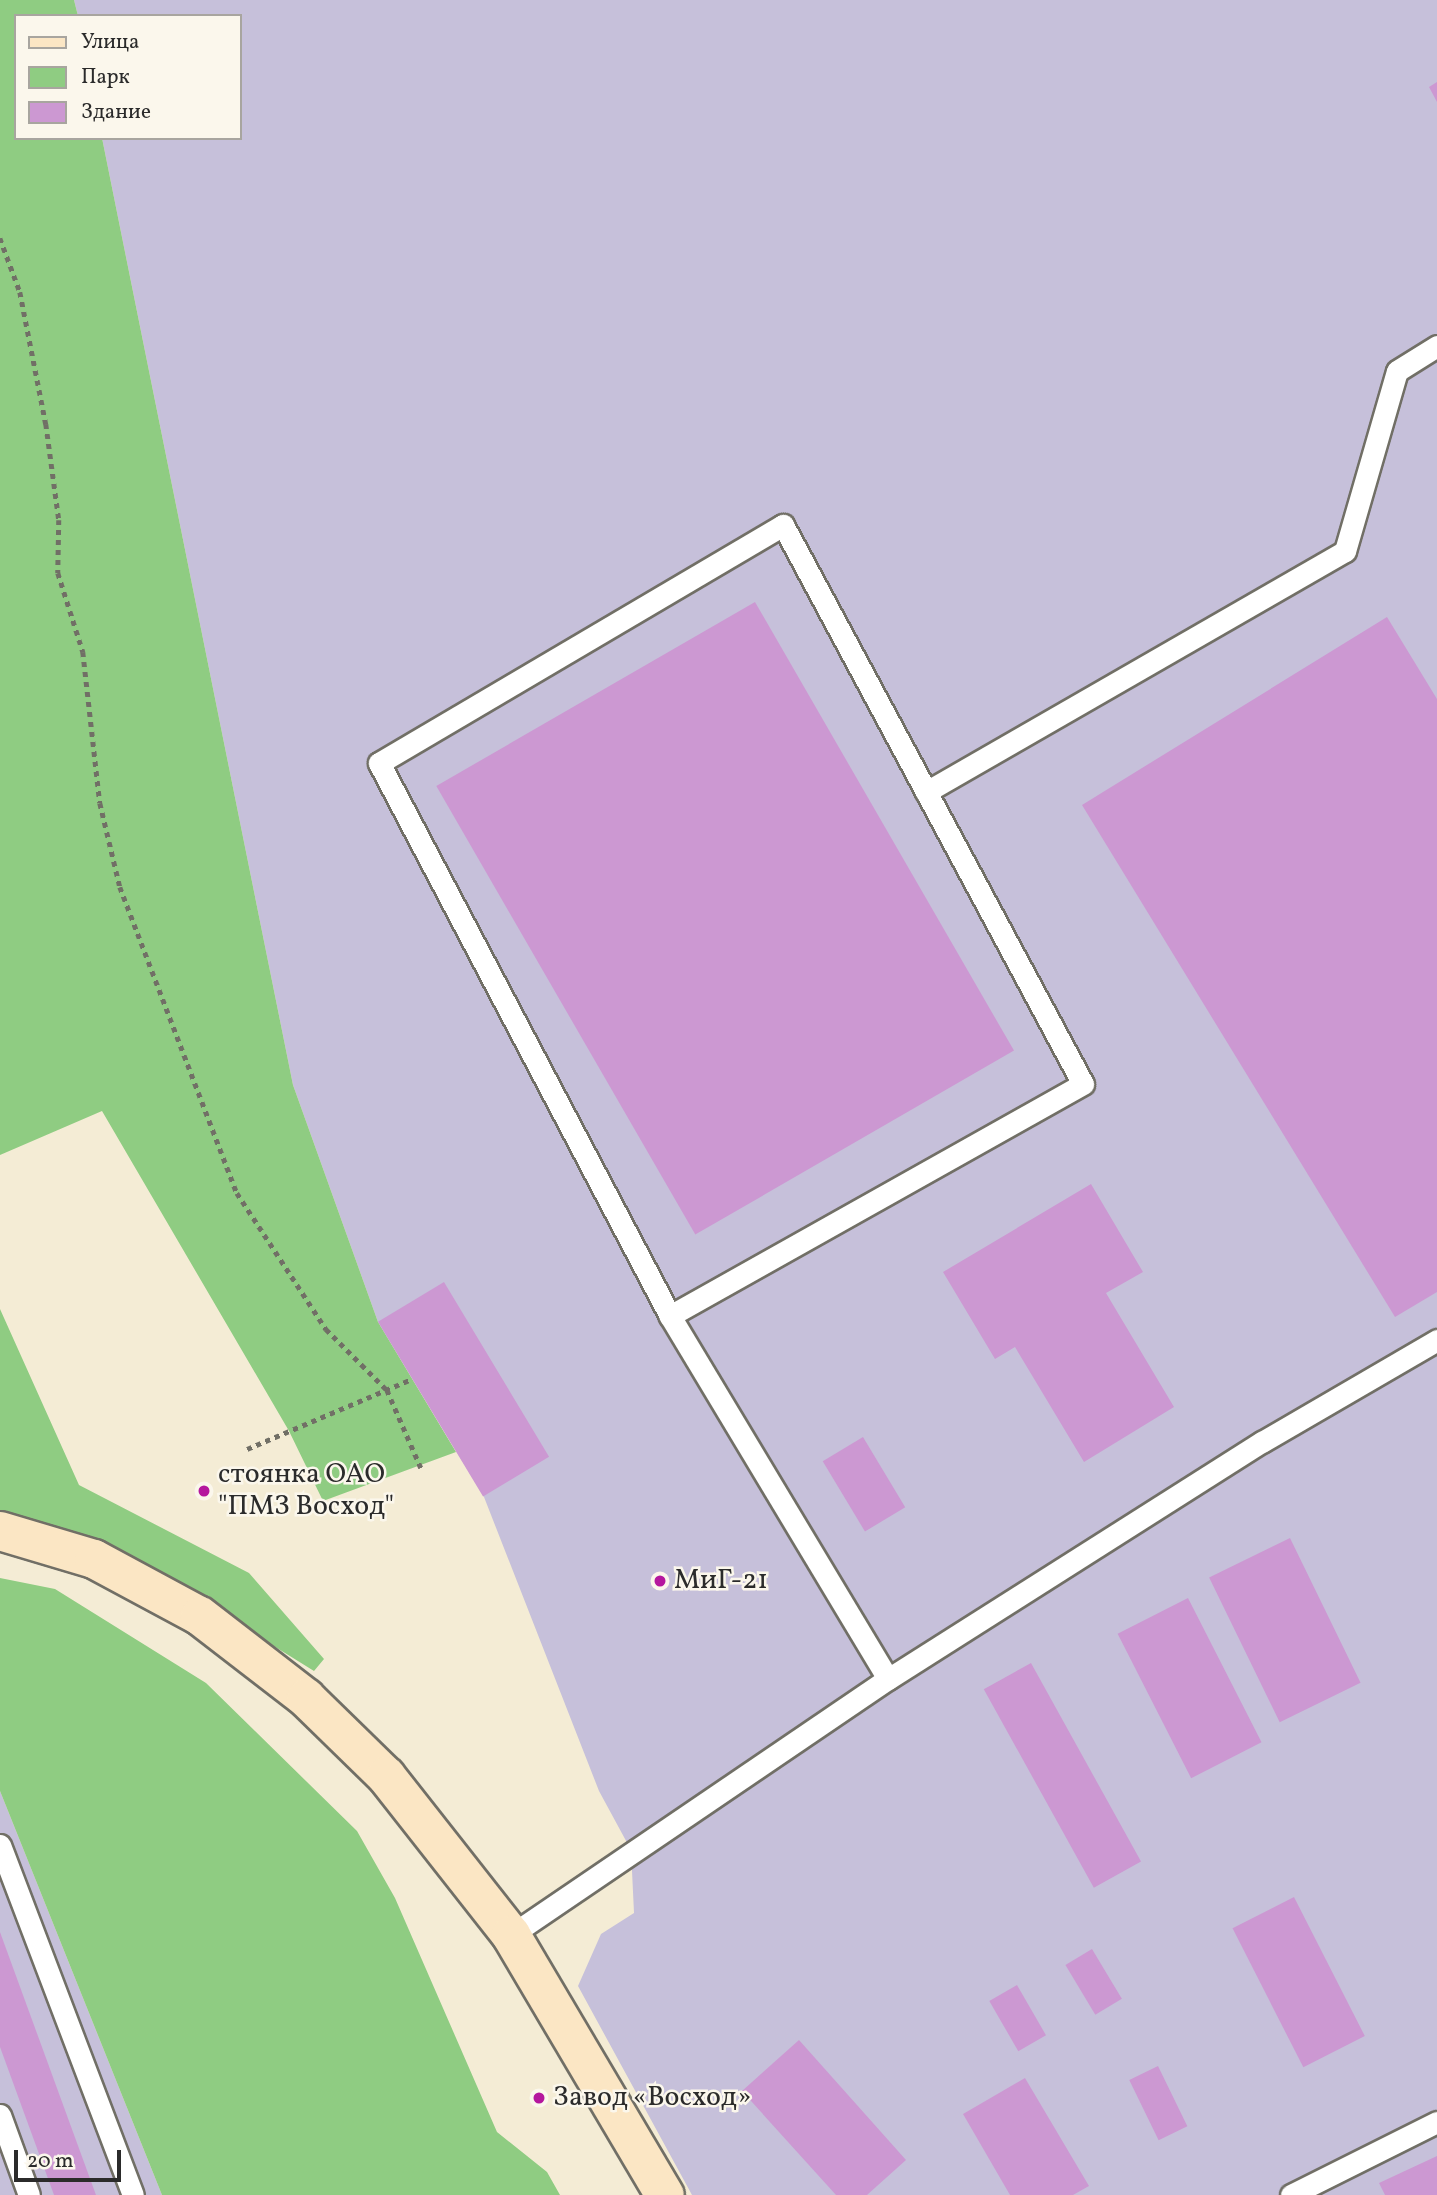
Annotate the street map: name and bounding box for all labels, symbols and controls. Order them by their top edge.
legend [14,14,242,140]
text: Улица [81,28,139,57]
text: Парк [81,63,130,92]
text: Здание [81,98,151,127]
place label: стоянка ОАО "ПМЗ Восход" [218,1458,394,1524]
marker: стоянка ОАО "ПМЗ Восход" [196,1483,212,1499]
place label: МиГ-21 [674,1564,768,1598]
marker: МиГ-21 [652,1573,668,1589]
place label: Завод «Восход» [553,2081,752,2115]
marker: Завод «Восход» [531,2090,547,2106]
scale bar [18,2136,124,2180]
text: 20 m [27,2147,73,2176]

